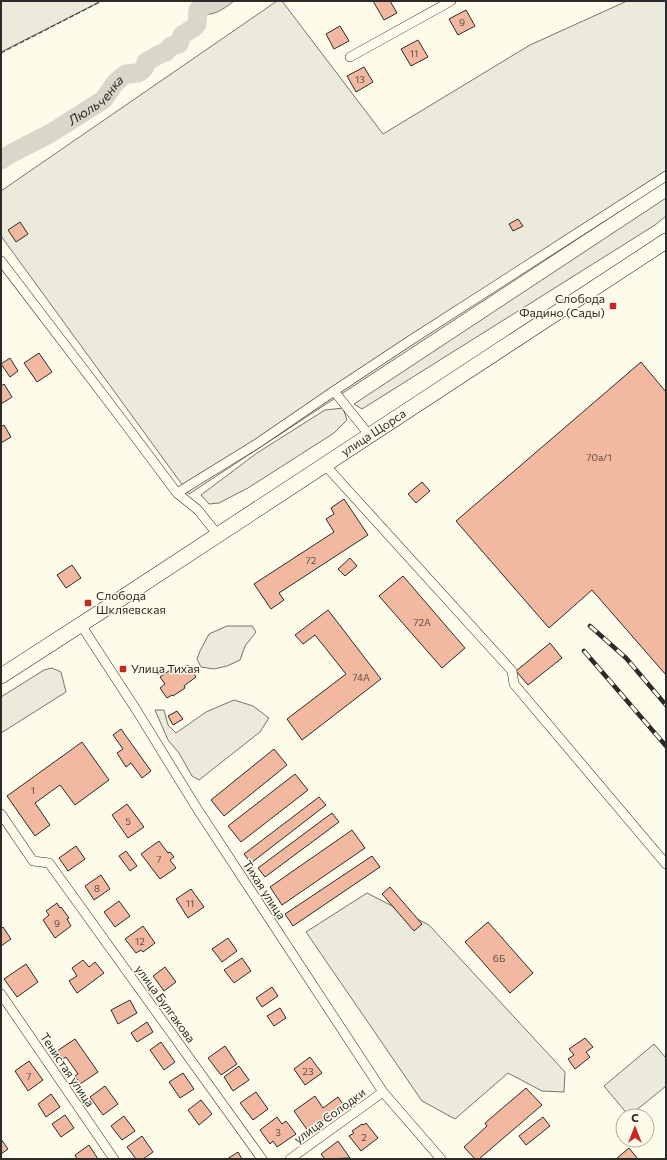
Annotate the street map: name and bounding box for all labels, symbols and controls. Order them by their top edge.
house number: 9 [459,16,465,28]
house number: 11 [410,47,418,59]
water label: Люльченка [64,71,127,129]
house number: 13 [355,73,365,85]
place label: Слобода Фадино (Сады) [519,291,605,319]
marker: Слобода Фадино (Сады) [608,301,618,311]
street label: улица Щорса [338,406,408,458]
house number: 70а/1 [586,451,612,463]
house number: 72 [306,554,317,566]
place label: Слобода Шкляевская [96,588,166,616]
marker: Слобода Шкляевская [83,598,93,608]
house number: 72А [413,616,431,628]
place label: Улица Тихая [131,661,200,675]
marker: Улица Тихая [118,664,128,674]
house number: 74А [352,671,370,683]
house number: 1 [31,784,35,796]
house number: 5 [125,815,131,827]
house number: 7 [156,853,162,865]
street label: Тихая улица [241,857,289,922]
house number: 8 [94,882,100,894]
house number: 11 [186,897,194,909]
house number: 9 [54,917,60,929]
house number: 12 [135,935,145,947]
house number: 6Б [493,952,505,964]
street label: улица Булгакова [133,962,199,1045]
street label: Тенистая улица [38,1030,98,1109]
house number: 23 [302,1065,314,1077]
house number: 7 [26,1070,32,1082]
street label: улица Солодки [291,1085,368,1146]
north arrow [615,1108,655,1148]
text: С [631,1111,639,1124]
house number: 3 [275,1126,281,1138]
house number: 2 [361,1131,367,1143]

